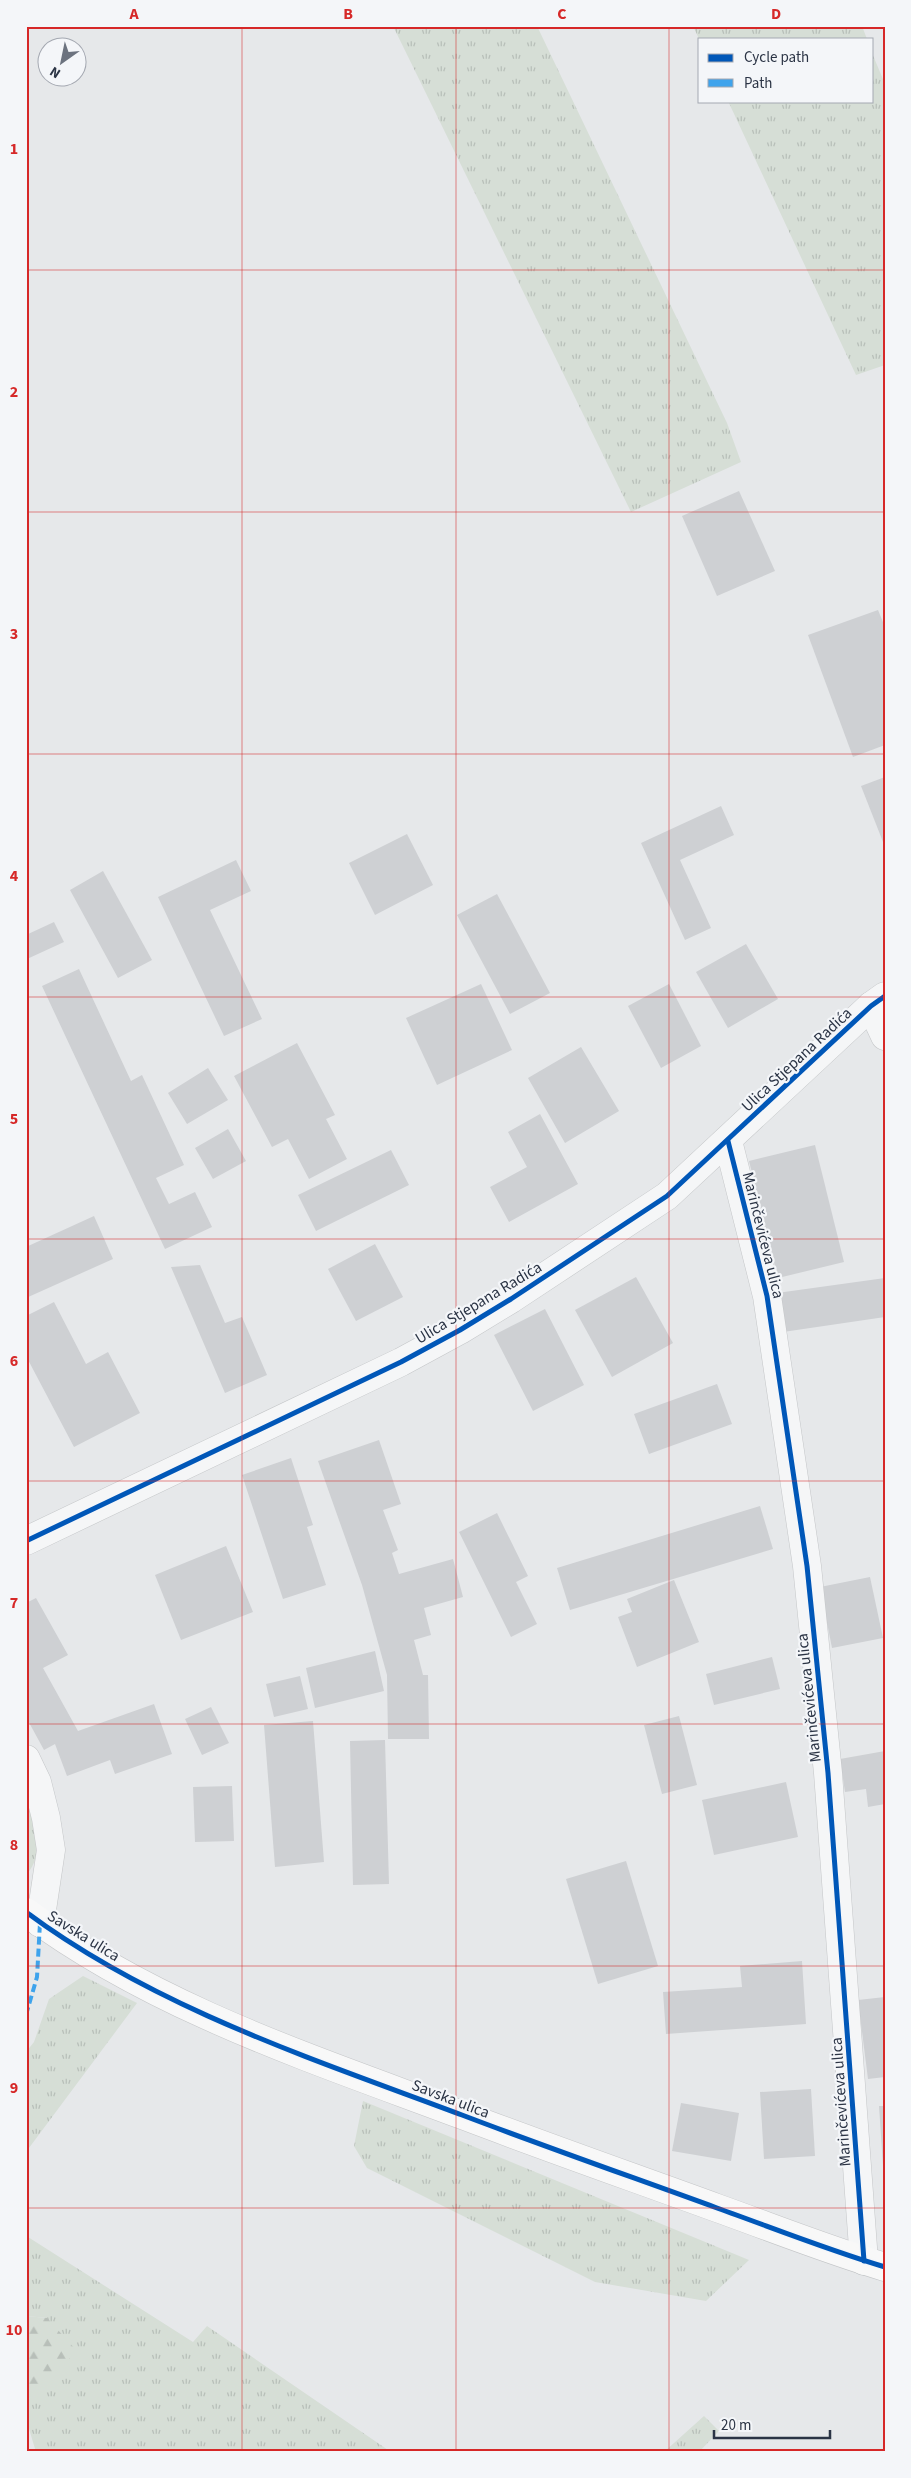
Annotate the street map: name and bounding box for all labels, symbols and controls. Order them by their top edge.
text: A [128,3,139,25]
text: B [343,3,353,25]
text: C [557,3,567,25]
text: D [771,3,781,25]
north arrow [38,38,88,88]
legend [698,38,874,102]
text: Cycle path [744,47,809,68]
text: N [46,61,65,83]
text: Path [744,73,772,94]
text: 1 [10,138,18,160]
text: 2 [10,381,18,403]
text: 3 [10,623,18,645]
text: 4 [10,865,19,887]
street label: Ulica Stjepana Radića [736,1003,857,1117]
text: 5 [10,1108,18,1130]
street label: Marinčevićeva ulica [737,1170,789,1301]
street label: Ulica Stjepana Radića [411,1256,546,1349]
text: 6 [10,1350,18,1372]
text: 7 [10,1592,18,1614]
street label: Marinčevićeva ulica [791,1632,827,1764]
text: 8 [10,1834,18,1856]
street label: Savska ulica [43,1905,124,1967]
street label: Marinčevićeva ulica [826,2037,856,2167]
street label: Savska ulica [409,2074,493,2124]
text: 9 [10,2077,18,2099]
text: 10 [6,2319,22,2341]
scale bar [714,2408,830,2440]
text: 20 m [721,2415,751,2436]

